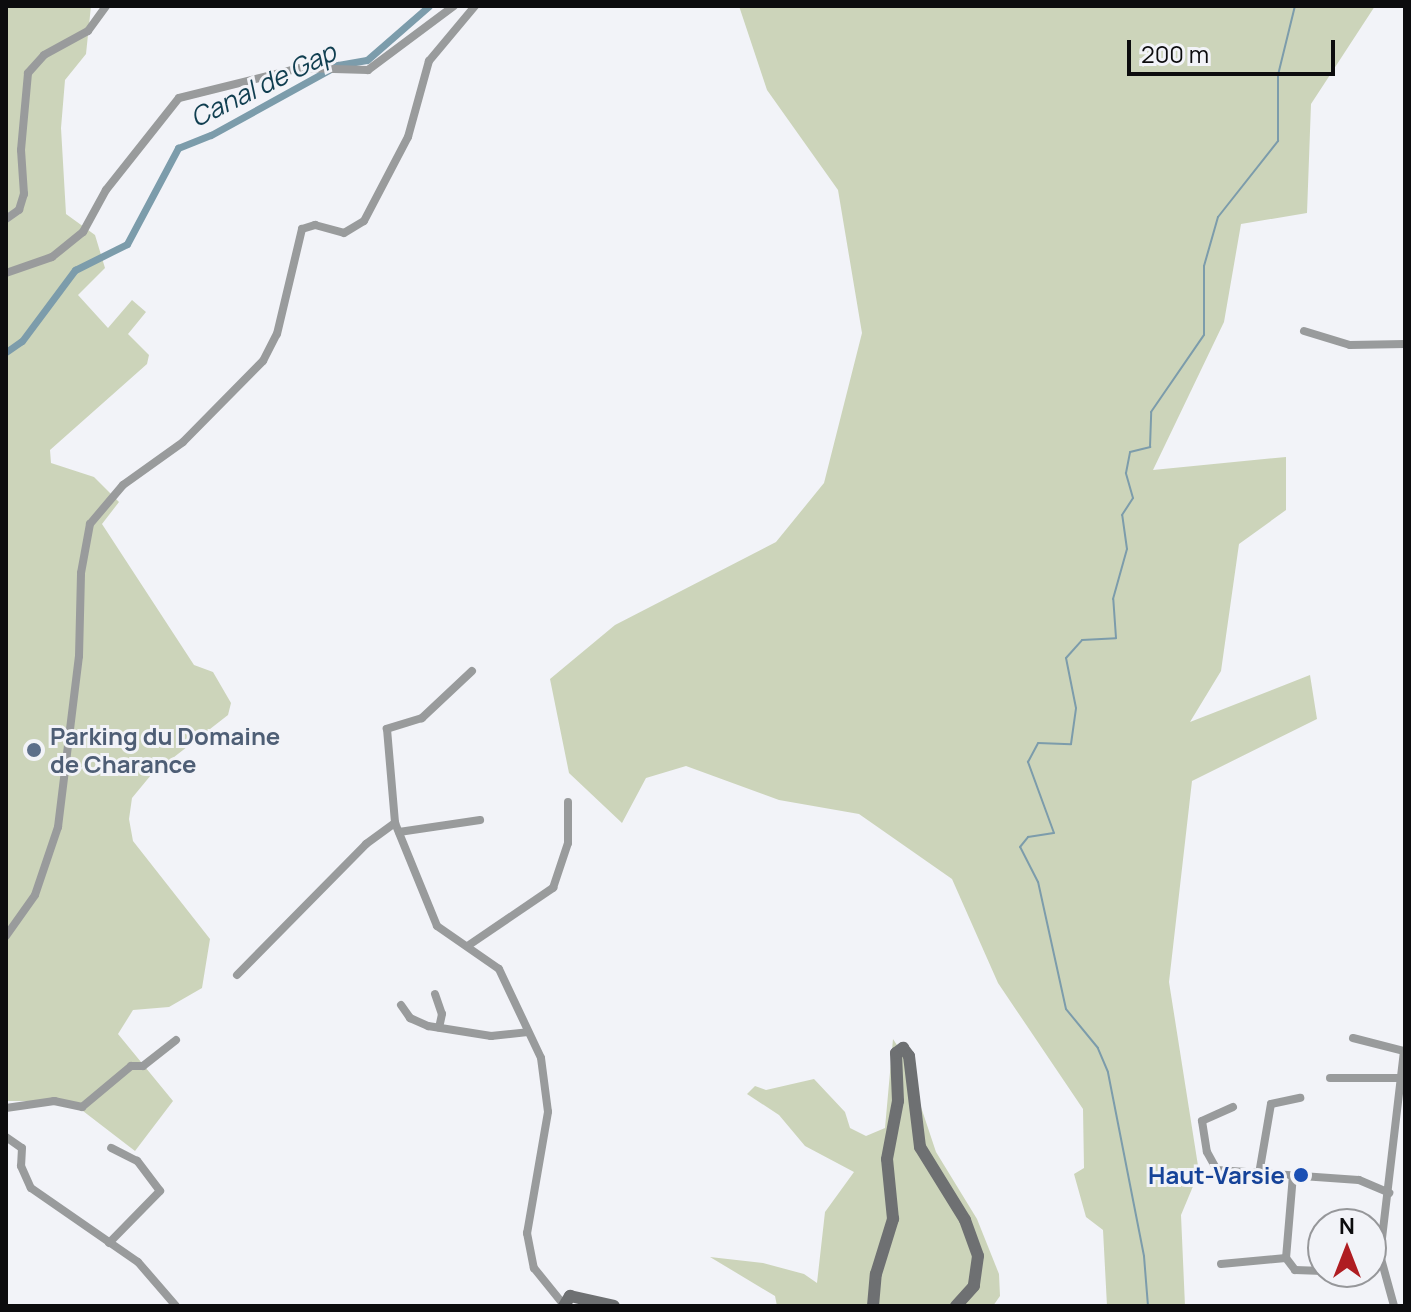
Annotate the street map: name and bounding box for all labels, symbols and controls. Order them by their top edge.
scale bar [1131,24,1339,74]
water label: Canal de Gap [185,36,341,134]
text: 200 m [1141,37,1209,70]
place label: Parking du Domaine de Charance [50,722,280,778]
marker: Parking du Domaine de Charance [25,741,43,759]
place label: Haut-Varsie [1148,1161,1285,1189]
marker: Haut-Varsie [1292,1166,1310,1184]
north arrow [1307,1208,1387,1288]
text: N [1339,1211,1355,1241]

